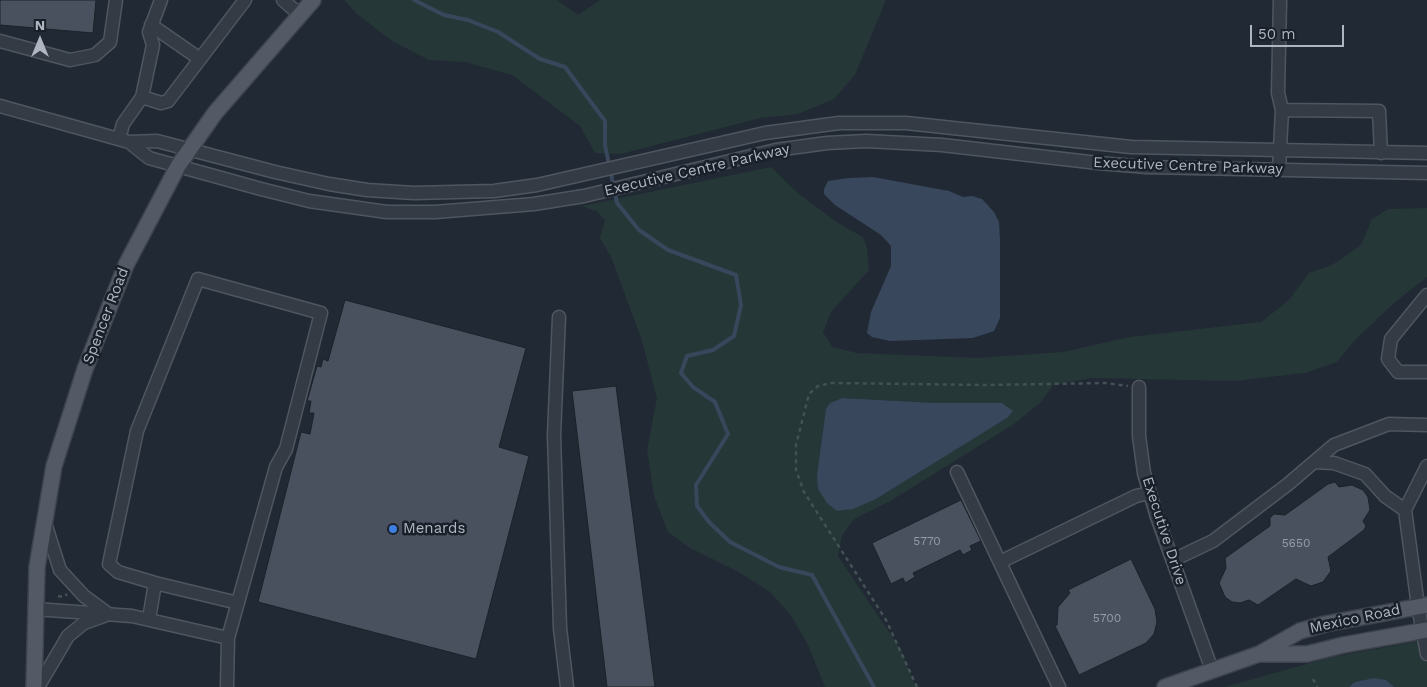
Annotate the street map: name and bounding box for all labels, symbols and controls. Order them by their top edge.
north arrow [15,15,65,65]
scale bar [1252,15,1346,47]
text: N [35,17,45,33]
text: 50 m [1258,25,1295,43]
street label: Executive Centre Parkway [602,140,792,200]
street label: Executive Centre Parkway [1093,154,1283,178]
street label: Spencer Road [79,265,133,367]
street label: Executive Drive [1138,475,1190,587]
place label: Menards [403,520,465,538]
marker: Menards [387,523,399,535]
house number: 5770 [913,534,941,548]
house number: 5650 [1282,536,1310,550]
street label: Mexico Road [1308,601,1402,637]
house number: 5700 [1093,611,1121,625]

